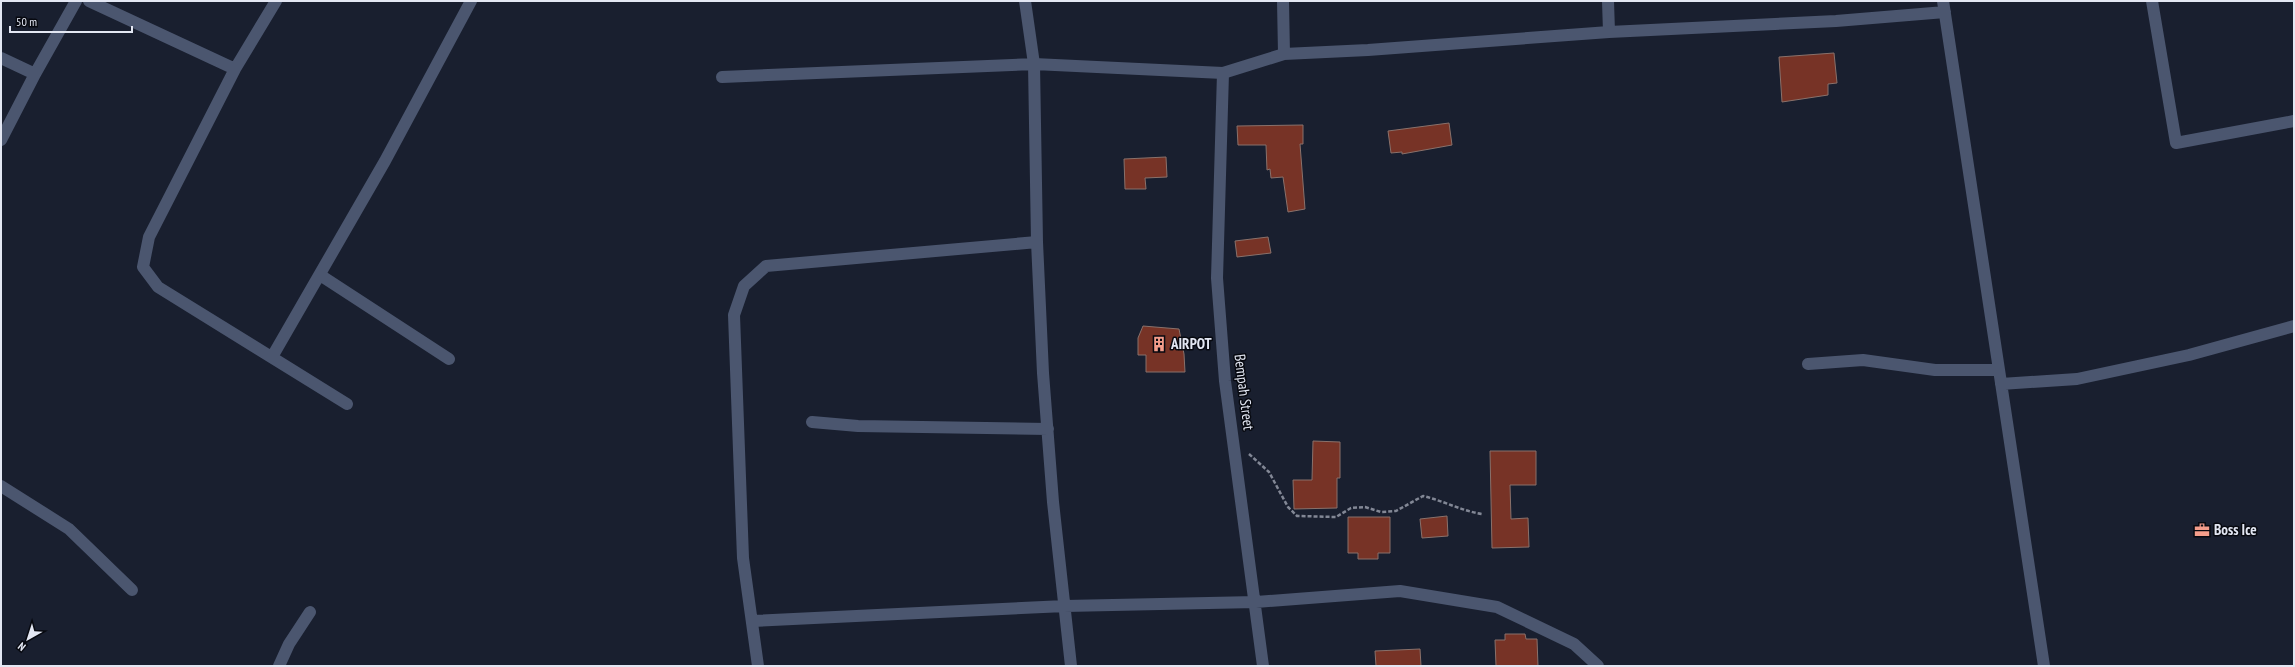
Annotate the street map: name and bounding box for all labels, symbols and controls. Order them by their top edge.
scale bar [10,8,132,34]
text: 50 m [16,14,37,29]
place label: AIRPOT [1170,334,1212,353]
building icon: AIRPOT [1150,335,1168,353]
street label: Bempah Street [1230,353,1259,431]
place label: Boss Ice [2214,520,2257,539]
office icon: Boss Ice [2193,521,2211,539]
north arrow [8,619,48,659]
text: N [15,639,28,654]

